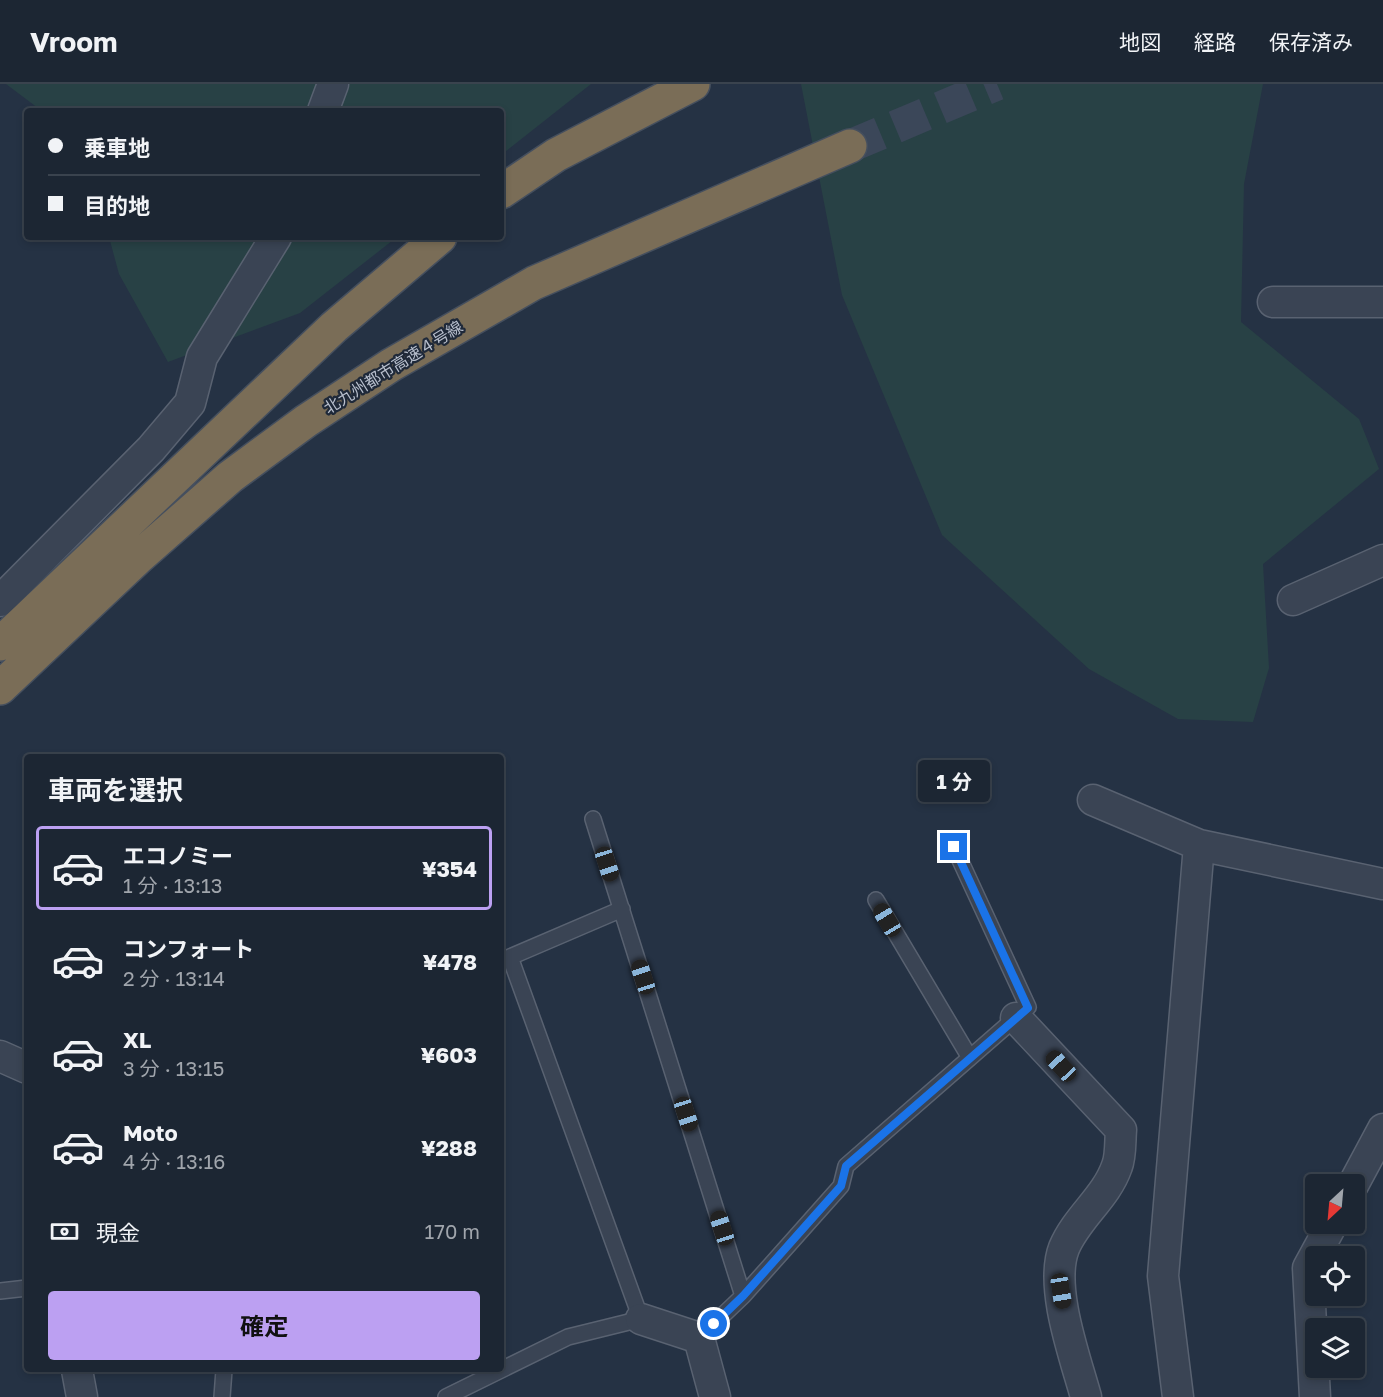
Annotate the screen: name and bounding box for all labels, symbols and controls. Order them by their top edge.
text: Vroom [30,25,118,58]
text: 地図 [1119,29,1161,55]
text: 経路 [1194,29,1236,55]
text: 保存済み [1269,29,1353,55]
text: 乗車地 [84,134,150,161]
text: 目的地 [84,192,150,219]
street label: 北九州都市高速４号線 [320,316,466,418]
callout: 1 分 [918,760,990,802]
text: 1 分 [936,769,972,793]
text: 車両を選択 [48,774,183,806]
route end [940,833,967,860]
icon: car [51,841,105,895]
text: エコノミー [123,842,233,869]
car [593,844,621,884]
text: ¥354 [422,855,477,882]
text: 1 分 · 13:13 [123,873,223,897]
car [870,900,904,940]
icon: car [51,934,105,988]
text: コンフォート [123,935,254,962]
text: ¥478 [423,948,477,975]
car [629,957,657,997]
text: 2 分 · 13:14 [123,966,225,990]
text: XL [123,1026,151,1053]
icon: car [51,1027,105,1081]
text: ¥603 [421,1041,477,1068]
car [1042,1047,1080,1085]
text: 3 分 · 13:15 [123,1056,224,1080]
car [672,1094,700,1134]
text: Moto [123,1119,178,1146]
icon: car [51,1120,105,1174]
text: ¥288 [421,1134,477,1161]
text: 4 分 · 13:16 [123,1149,225,1173]
north arrow [1305,1174,1365,1234]
map controls [1305,1174,1365,1378]
car [708,1208,736,1248]
icon: cash [48,1215,81,1248]
text: 現金 [96,1219,140,1246]
text: 170 m [425,1219,480,1243]
button: locate [1305,1246,1365,1306]
car [1049,1272,1073,1310]
button: 確定 [48,1291,480,1360]
route start [700,1310,727,1337]
button: layers [1305,1318,1365,1378]

